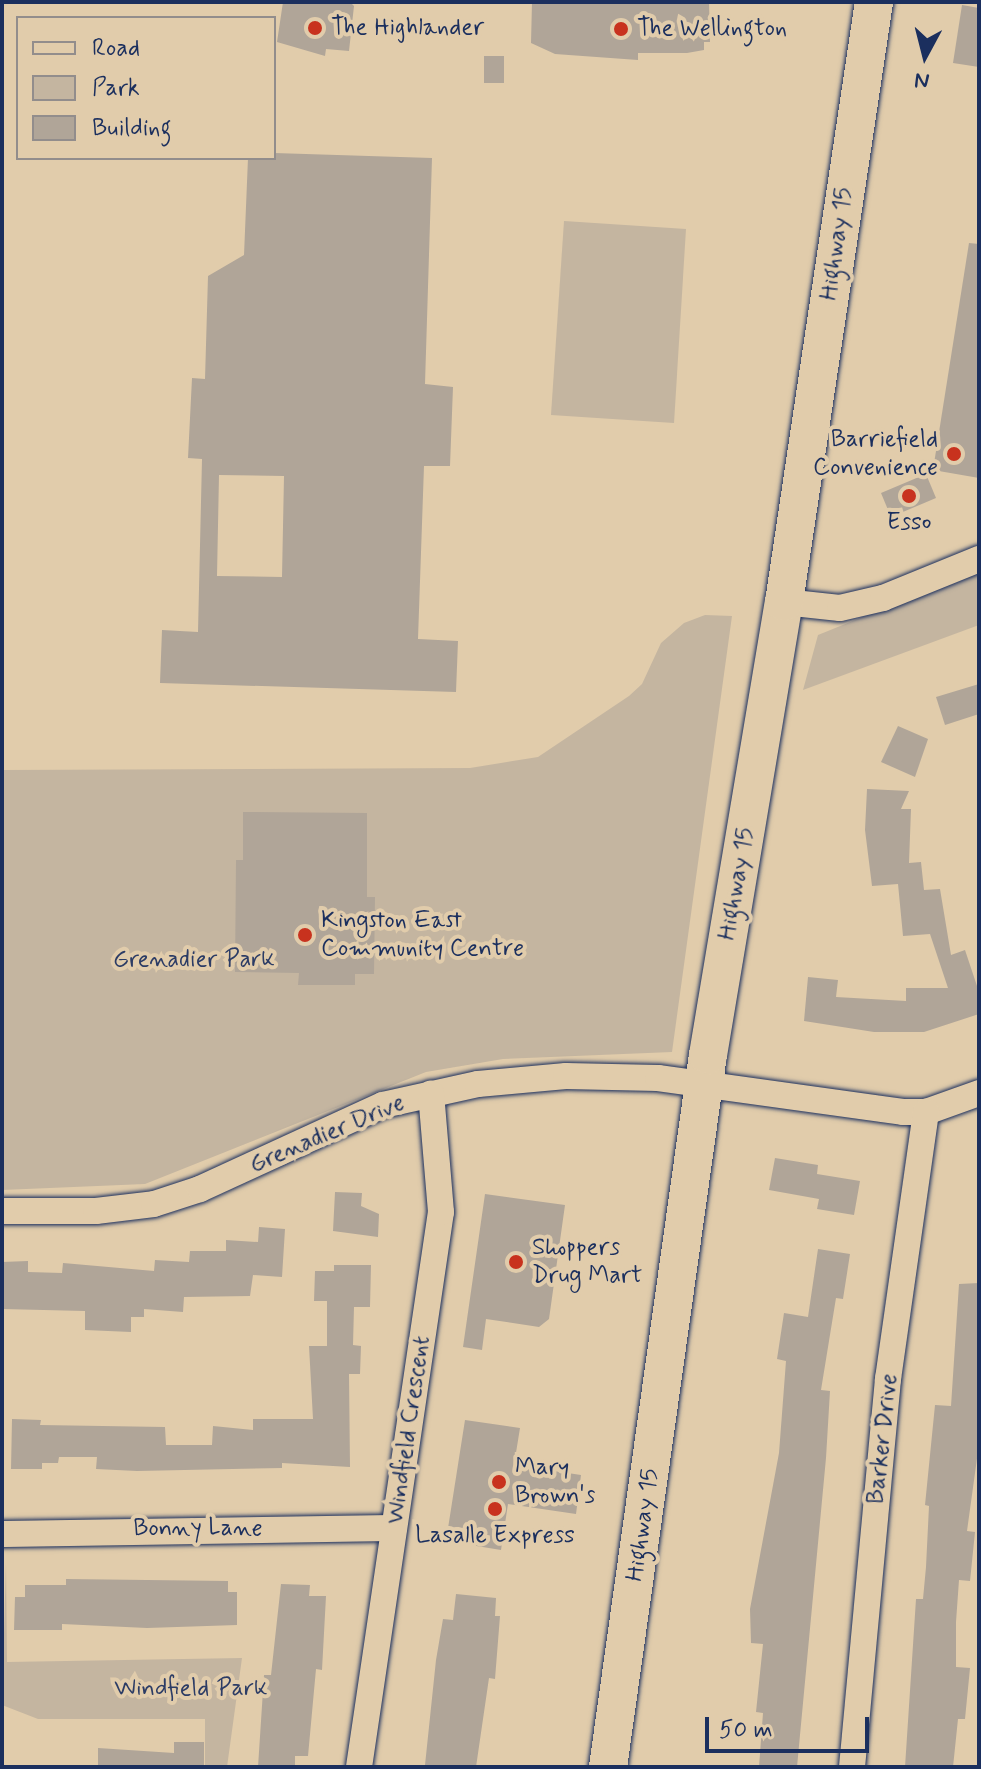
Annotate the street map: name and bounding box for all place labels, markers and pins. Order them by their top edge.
place label: The Highlander [331,14,482,42]
place label: The Wellington [637,15,789,43]
marker: The Highlander [306,19,324,37]
marker: The Wellington [612,20,630,38]
place label: Barriefield Convenience [813,426,938,482]
marker: Barriefield Convenience [945,445,963,463]
marker: Esso [900,487,918,505]
place label: Esso [886,509,932,537]
place label: Kingston East Community Centre [321,907,524,963]
marker: Kingston East Community Centre [296,926,314,944]
place label: Shoppers Drug Mart [532,1234,643,1290]
marker: Shoppers Drug Mart [507,1253,525,1271]
place label: Mary Brown's [515,1454,595,1510]
marker: Mary Brown's [490,1473,508,1491]
marker: Lasalle Express [486,1500,504,1518]
place label: Lasalle Express [415,1522,575,1550]

